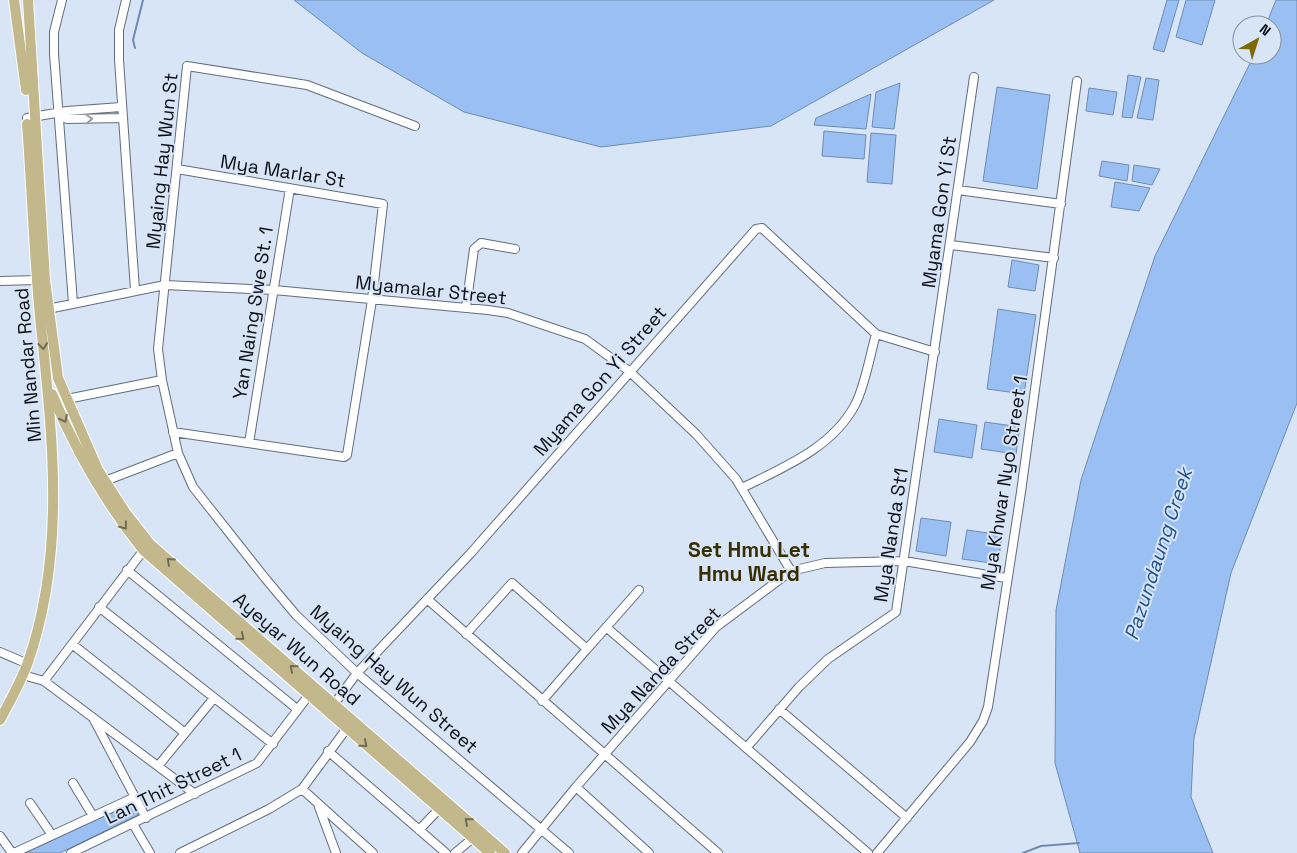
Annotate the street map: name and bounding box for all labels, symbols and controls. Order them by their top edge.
north arrow [1232,15,1282,65]
text: N [1256,20,1274,40]
street label: Myaing Hay Wun St [140,72,184,250]
one-way arrow [85,113,93,124]
street label: Myama Gon Yi St [916,134,962,290]
street label: Mya Marlar St [219,149,347,193]
street label: Yan Naing Swe St. 1 [227,225,279,401]
street label: Myamalar Street [354,270,508,310]
street label: Min Nandar Road [9,287,47,443]
street label: Myama Gon Yi Street [528,301,672,461]
one-way arrow [37,343,48,351]
street label: Mya Khwar Nyo Street 1 [975,374,1033,592]
one-way arrow [58,414,68,423]
water label: Pazundaung Creek [1118,463,1199,643]
street label: Mya Nanda St1 [868,466,914,604]
one-way arrow [118,520,126,529]
district label: Set Hmu Let Hmu Ward [688,536,810,587]
one-way arrow [167,558,176,567]
street label: Ayeyar Wun Road [228,587,366,711]
street label: Myaing Hay Wun Street [305,599,483,759]
street label: Mya Nanda Street [596,601,726,739]
one-way arrow [236,632,245,641]
one-way arrow [289,665,298,674]
one-way arrow [359,738,368,747]
street label: Lan Thit Street 1 [100,742,246,830]
one-way arrow [465,818,474,827]

